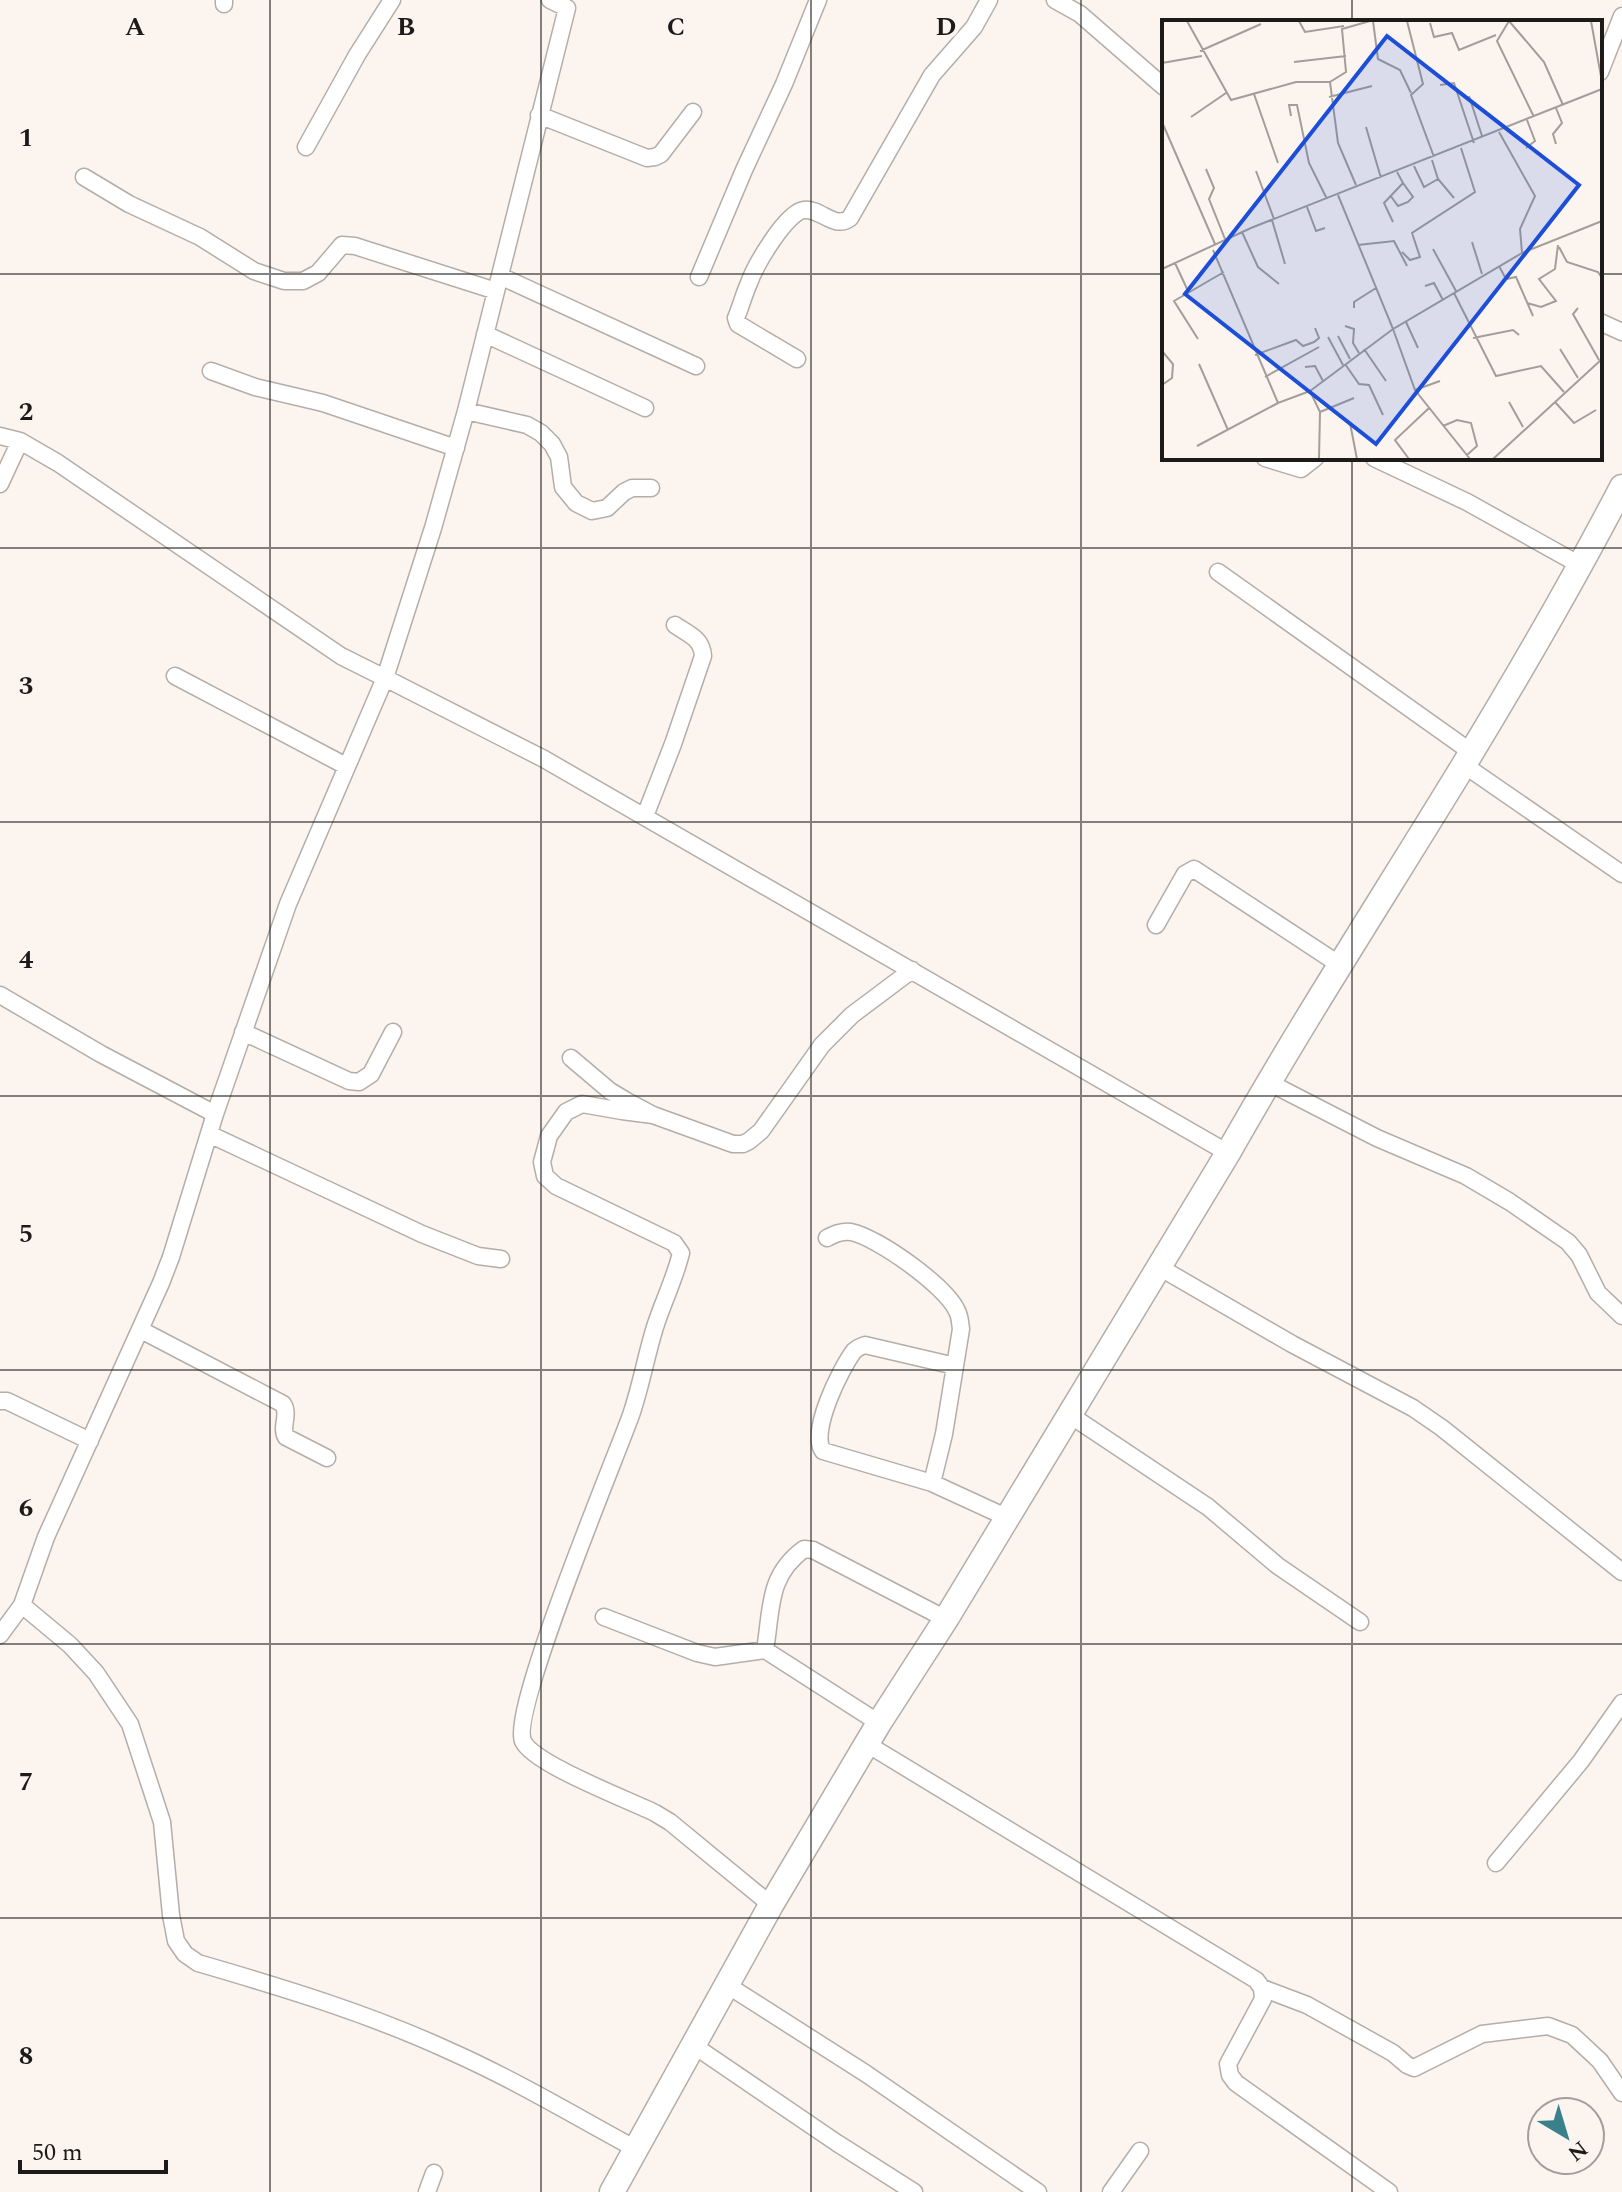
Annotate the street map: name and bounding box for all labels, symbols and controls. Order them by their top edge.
text: A [125,7,145,47]
text: B [397,7,415,47]
text: C [667,7,685,47]
text: D [936,7,956,47]
inset map [1162,20,1602,460]
text: 1 [19,118,33,158]
text: 2 [19,392,33,432]
text: 3 [19,666,33,706]
text: 4 [19,940,34,980]
text: 5 [19,1214,33,1254]
text: 6 [19,1488,33,1528]
text: 7 [19,1762,33,1802]
text: 8 [19,2036,33,2076]
north arrow [1526,2096,1606,2176]
scale bar [20,2124,166,2174]
text: N [1560,2132,1595,2169]
text: 50 m [32,2135,83,2171]

